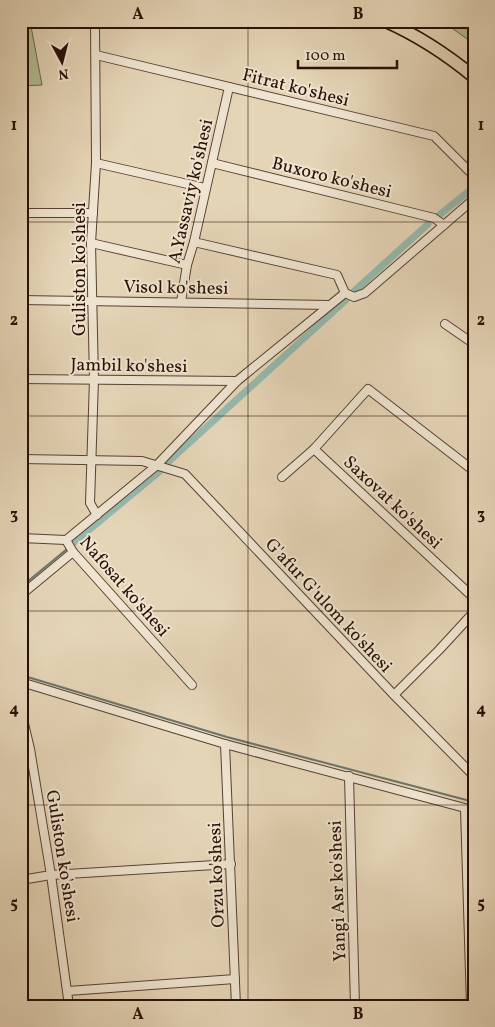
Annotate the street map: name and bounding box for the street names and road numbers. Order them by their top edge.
street label: Fitrat ko'shesi [240,63,352,114]
street label: A.Yassaviy ko'shesi [163,117,220,266]
street label: Buxoro ko'shesi [269,152,394,205]
street label: Guliston ko'shesi [68,202,93,336]
street label: Visol ko'shesi [123,275,229,302]
street label: Jambil ko'shesi [70,353,188,380]
street label: Saxovat ko'shesi [337,451,447,556]
street label: Nafosat ko'shesi [73,531,175,643]
street label: G'afur G'ulom ko'shesi [259,533,397,679]
street label: Guliston ko'shesi [39,788,84,924]
street label: Yangi Asr ko'shesi [324,820,353,962]
street label: Orzu ko'shesi [203,822,232,928]

